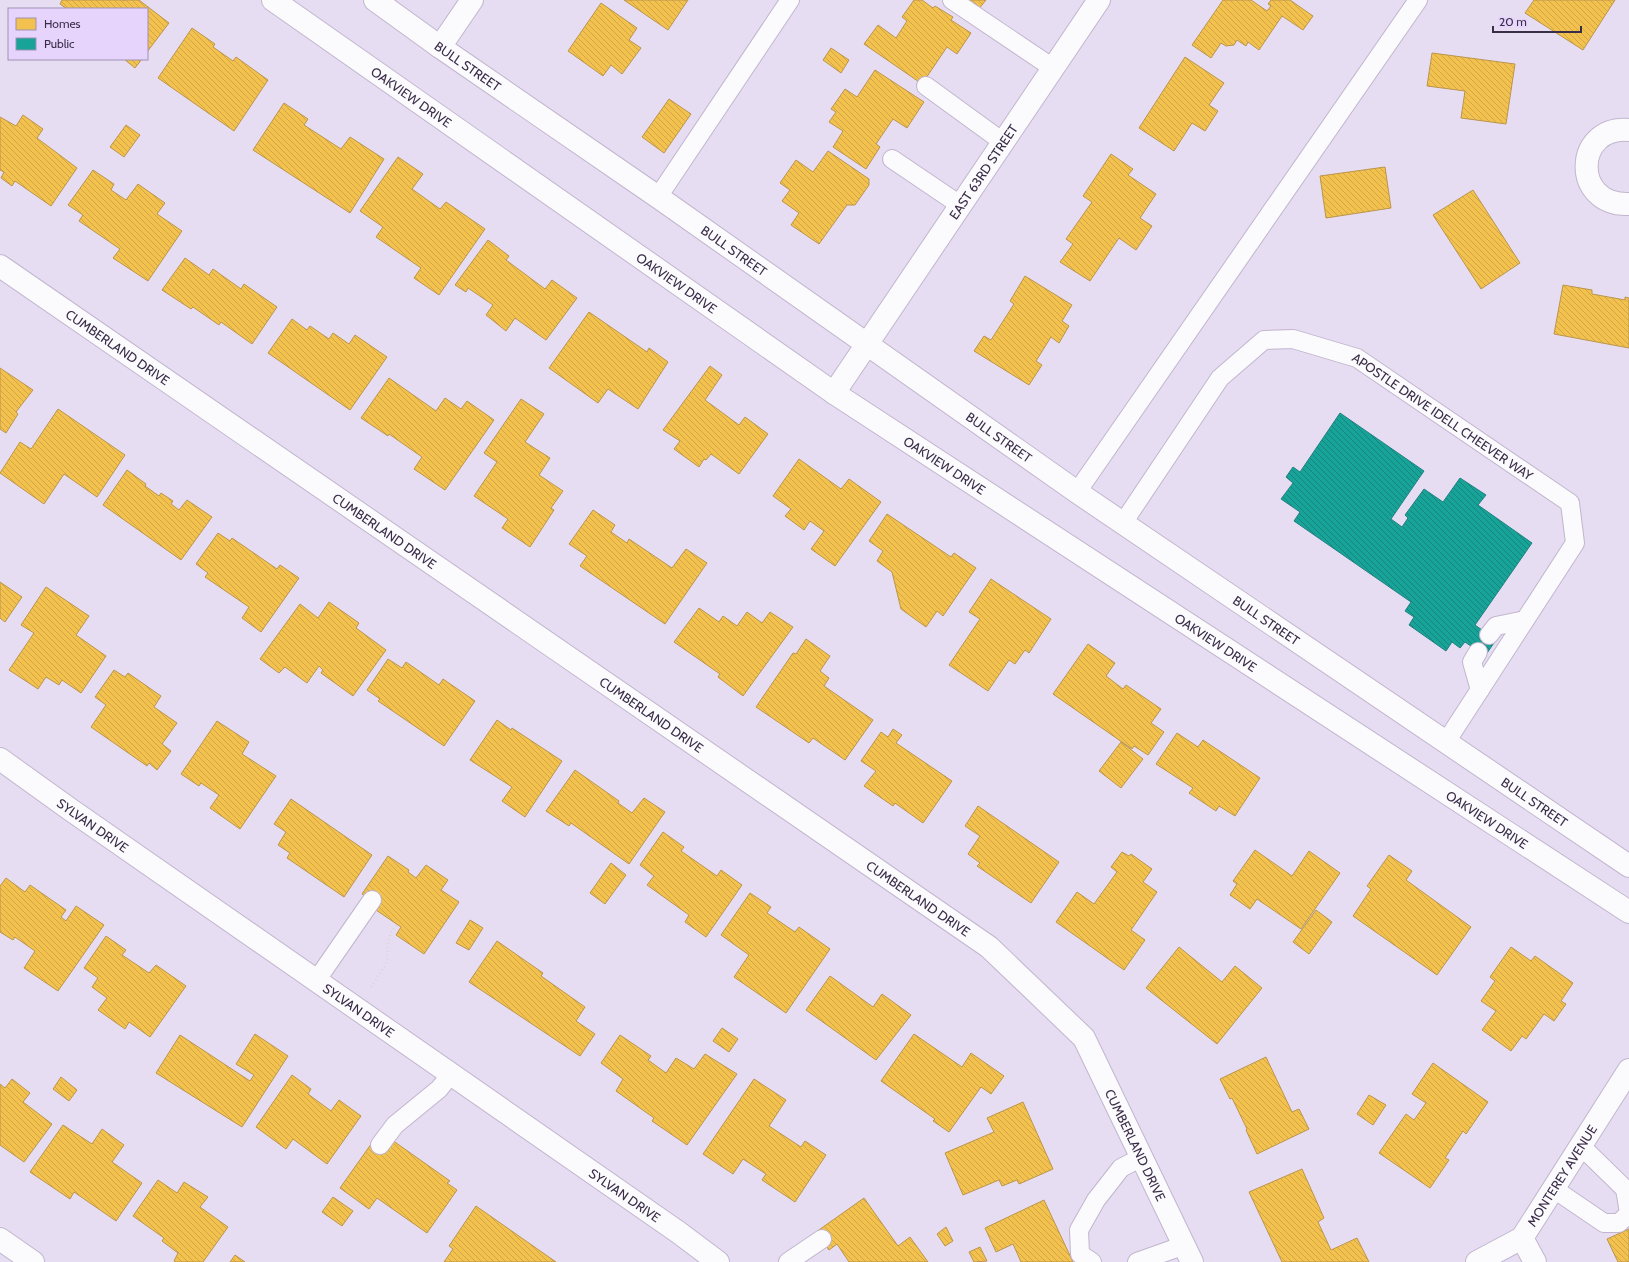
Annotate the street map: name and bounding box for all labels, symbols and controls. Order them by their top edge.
legend [8,8,148,60]
scale bar [1493,8,1581,34]
text: 20 m [1499,14,1527,29]
text: Homes [44,16,81,31]
text: Public [44,36,75,51]
street label: BULL STREET [432,38,504,95]
street label: OAKVIEW DRIVE [368,63,455,131]
street label: EAST 63RD STREET [946,121,1021,222]
street label: BULL STREET [698,222,770,279]
street label: OAKVIEW DRIVE [633,249,720,317]
street label: CUMBERLAND DRIVE [63,306,173,388]
street label: APOSTLE DRIVE IDELL CHEEVER WAY [1349,349,1537,484]
street label: BULL STREET [963,408,1035,466]
street label: OAKVIEW DRIVE [901,433,989,498]
street label: CUMBERLAND DRIVE [330,490,440,572]
street label: BULL STREET [1230,592,1303,649]
street label: OAKVIEW DRIVE [1172,610,1260,675]
street label: CUMBERLAND DRIVE [597,673,706,756]
street label: BULL STREET [1498,774,1571,830]
street label: OAKVIEW DRIVE [1443,787,1531,852]
street label: SYLVAN DRIVE [54,795,132,856]
street label: CUMBERLAND DRIVE [863,857,973,940]
street label: SYLVAN DRIVE [320,980,398,1040]
street label: CUMBERLAND DRIVE [1102,1086,1169,1204]
street label: MONTEREY AVENUE [1523,1122,1600,1229]
street label: SYLVAN DRIVE [586,1165,664,1225]

